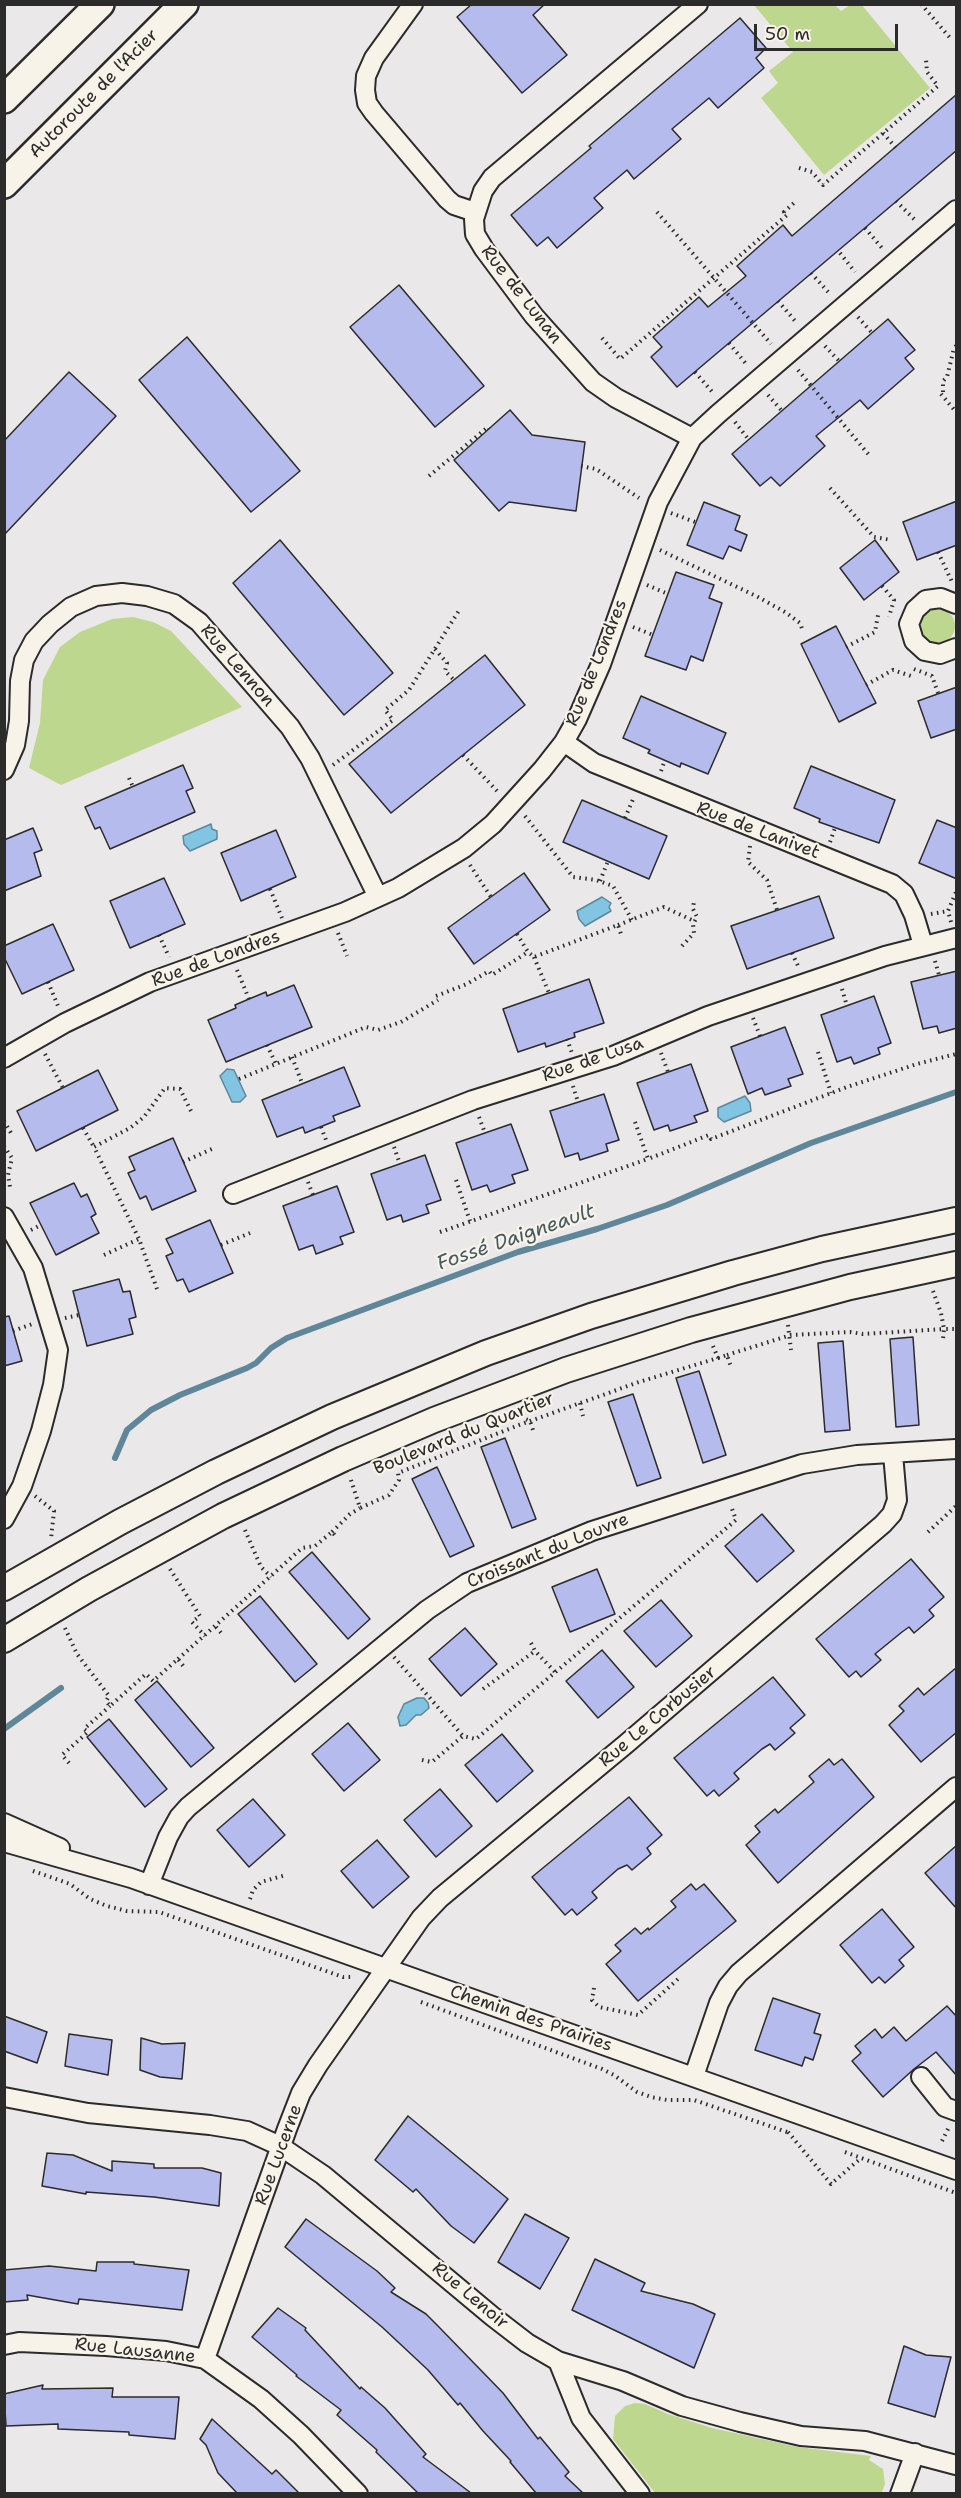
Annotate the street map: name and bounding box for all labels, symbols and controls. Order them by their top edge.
scale bar [757,12,901,50]
text: 50 m [765,22,810,46]
street label: Autoroute de l'Acier [25,25,163,163]
street label: Rue de Lunan [476,242,566,348]
street label: Rue de Londres [562,596,632,730]
street label: Rue Lennon [195,620,279,712]
street label: Rue de Lanivet [693,798,823,864]
street label: Rue de Londres [149,926,283,992]
street label: Rue de Lusa [540,1033,646,1087]
water label: Fossé Daigneault [434,1200,598,1276]
street label: Boulevard du Quartier [370,1388,558,1480]
street label: Croissant du Louvre [464,1509,632,1593]
street label: Rue Le Corbusier [595,1662,721,1772]
street label: Chemin des Prairies [447,1981,615,2057]
street label: Rue Lucerne [251,2102,307,2208]
street label: Rue Lenoir [427,2258,513,2334]
street label: Rue Lausanne [74,2334,196,2368]

